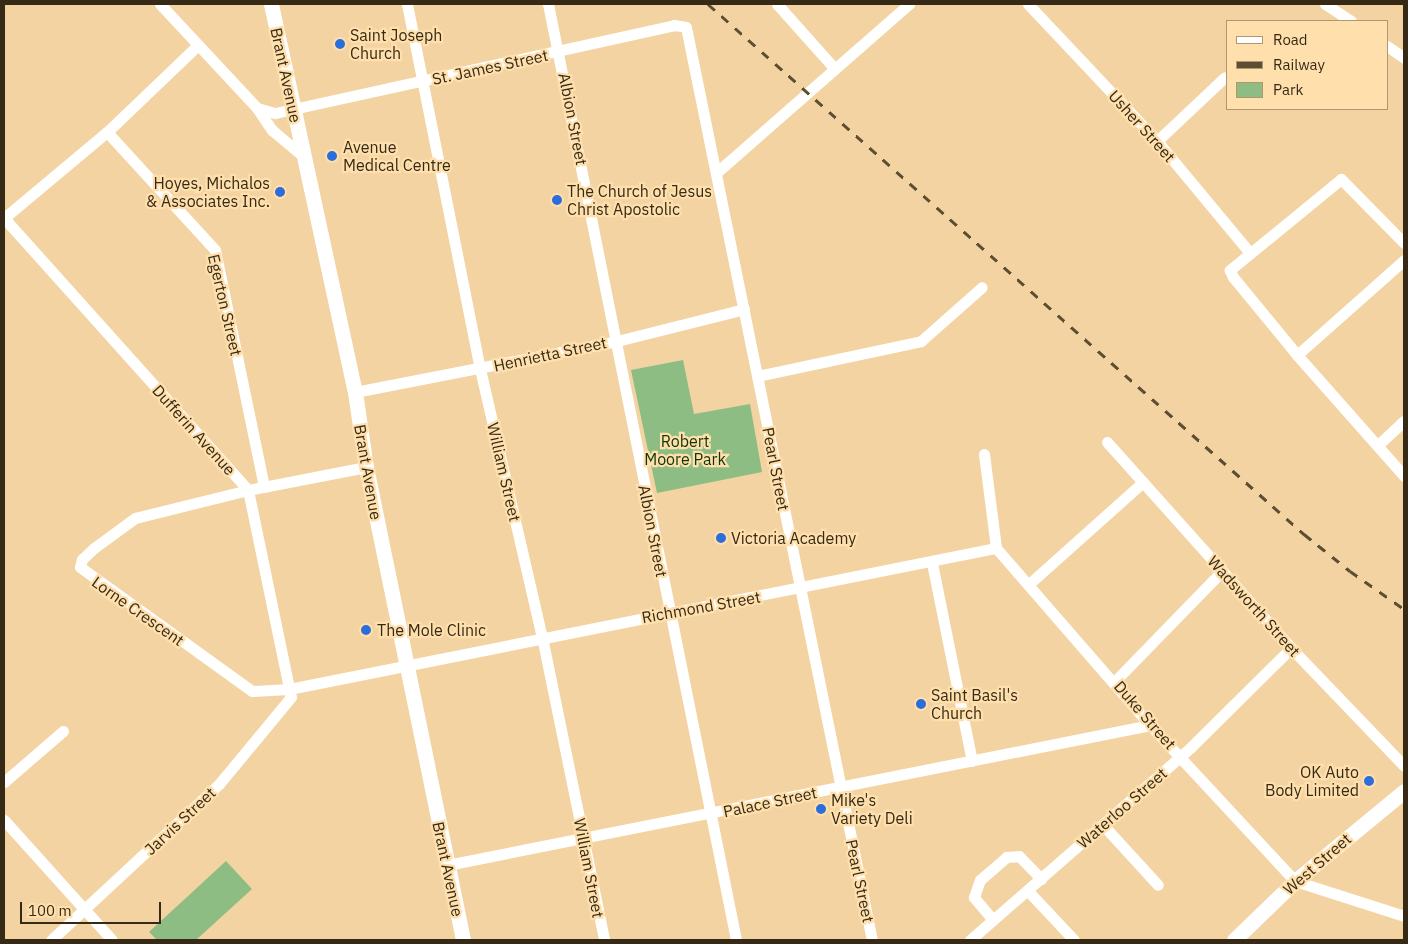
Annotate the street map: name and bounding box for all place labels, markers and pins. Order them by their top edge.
place label: Saint Joseph Church [350,25,442,63]
marker: Saint Joseph Church [334,38,346,50]
place label: Avenue Medical Centre [343,137,451,175]
marker: Avenue Medical Centre [325,149,339,163]
place label: Hoyes, Michalos & Associates Inc. [146,173,270,211]
place label: The Church of Jesus Christ Apostolic [567,181,712,219]
marker: Hoyes, Michalos & Associates Inc. [274,186,286,198]
marker: The Church of Jesus Christ Apostolic [551,194,563,206]
place label: Victoria Academy [731,528,856,548]
marker: Victoria Academy [715,532,727,544]
place label: The Mole Clinic [377,620,486,640]
marker: The Mole Clinic [359,623,373,637]
place label: Saint Basil's Church [931,685,1018,723]
marker: Saint Basil's Church [915,698,927,710]
place label: OK Auto Body Limited [1265,762,1359,800]
marker: OK Auto Body Limited [1363,775,1375,787]
place label: Mike's Variety Deli [831,790,913,828]
marker: Mike's Variety Deli [815,803,827,815]

